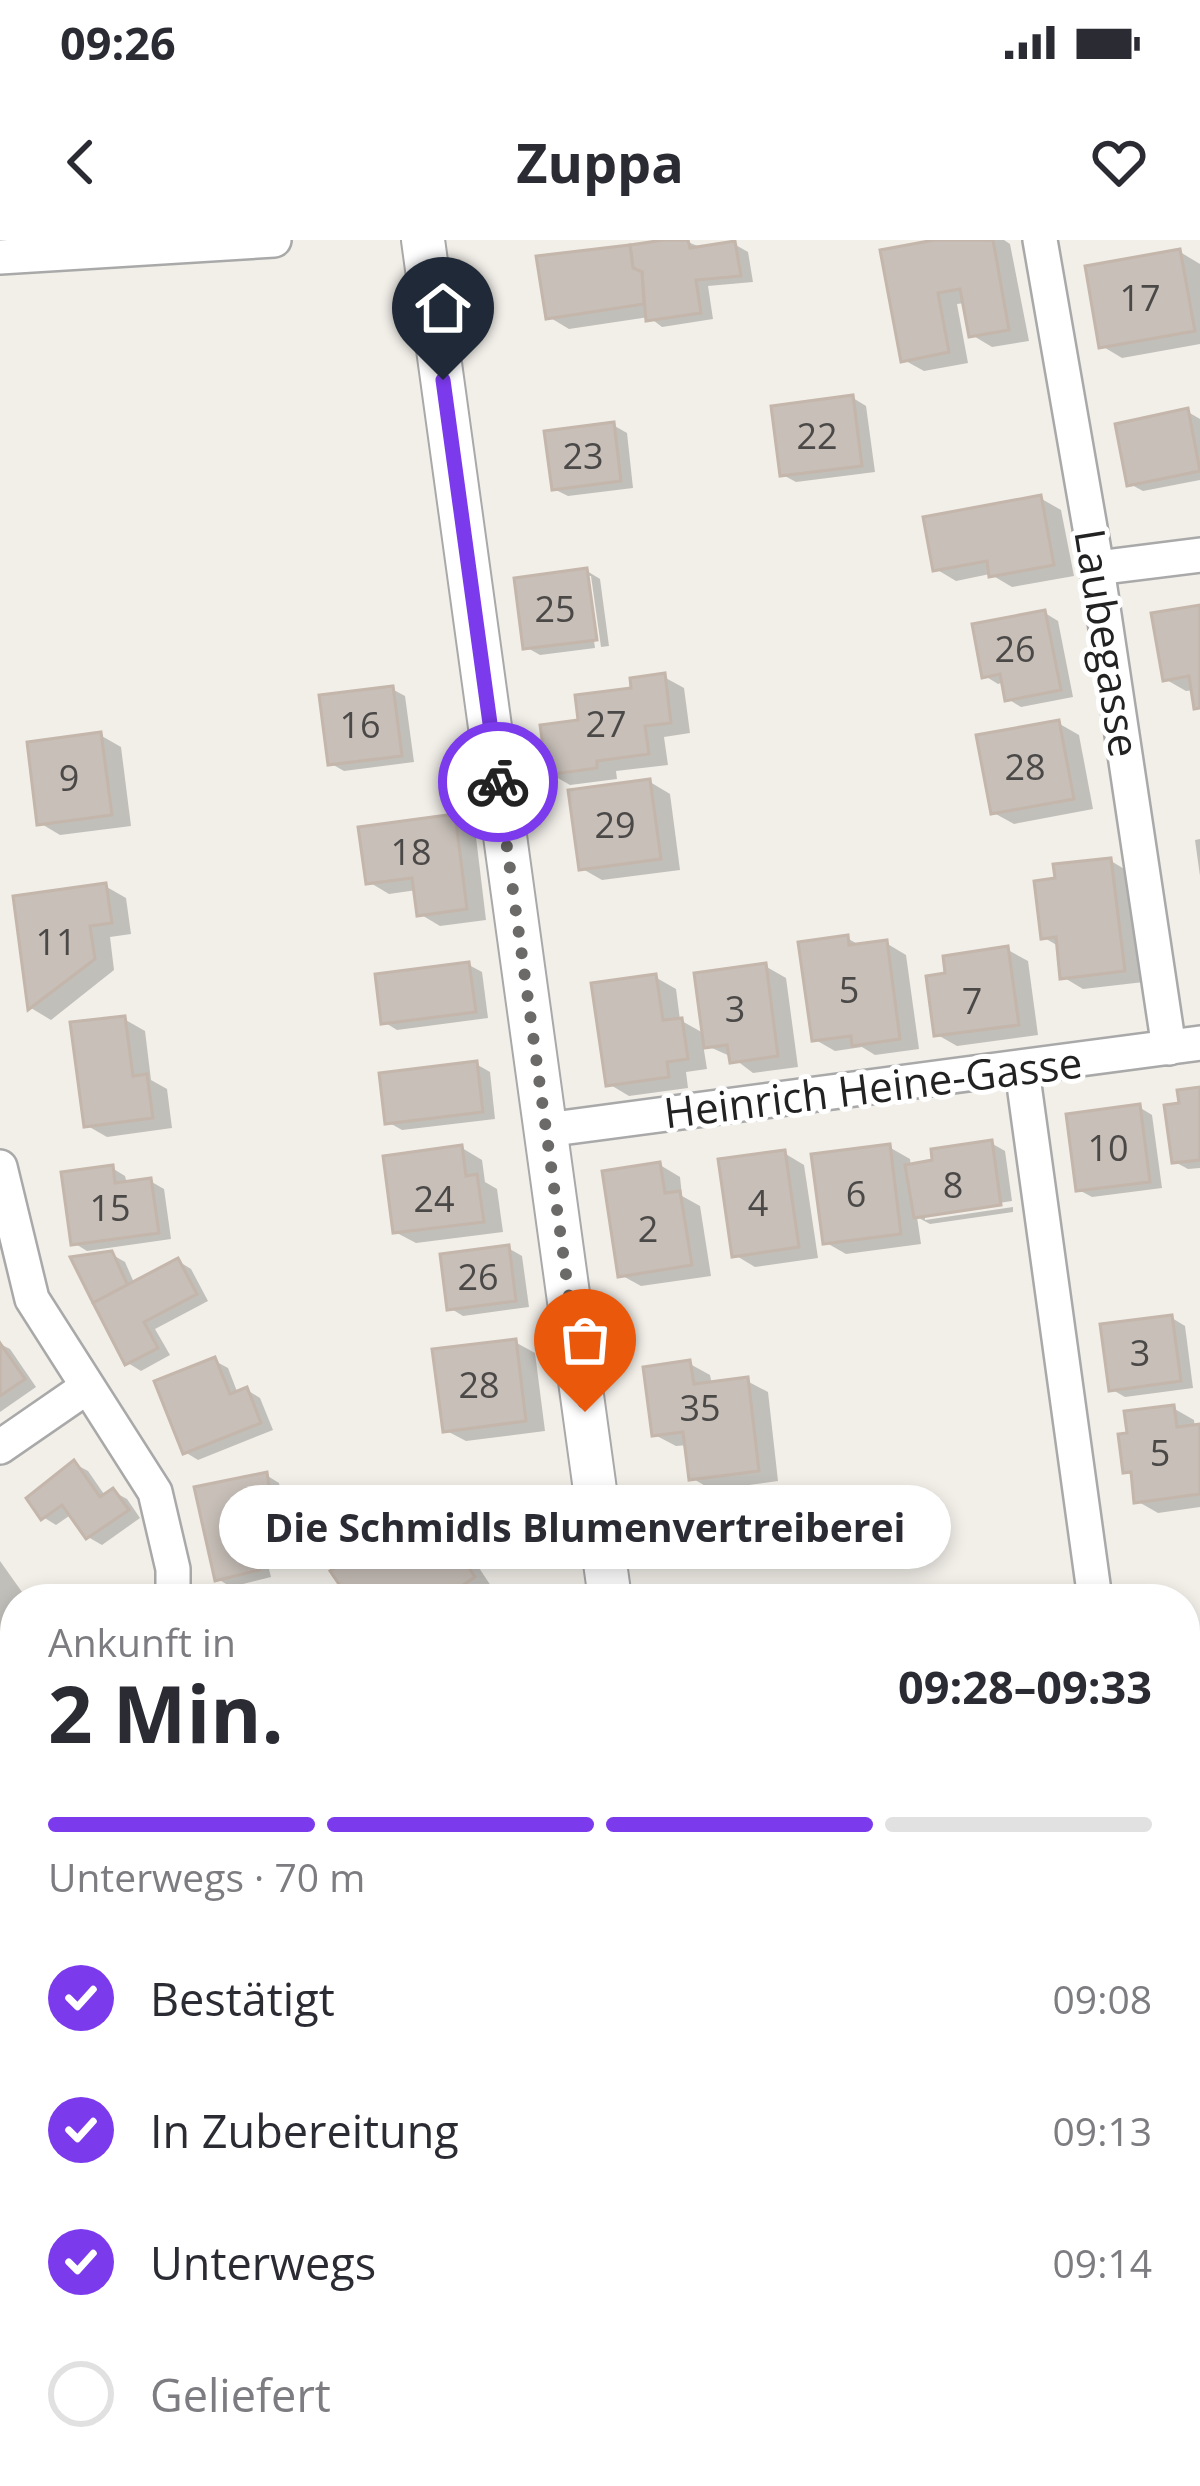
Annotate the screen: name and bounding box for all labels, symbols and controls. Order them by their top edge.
text: 09:26 [60,12,176,73]
text: Zuppa [516,125,684,199]
icon: back [48,129,114,195]
icon: heart [1086,129,1152,195]
pin [392,257,494,380]
house number: 17 [1119,273,1161,322]
icon: home [410,275,476,341]
house number: 22 [796,411,838,460]
house number: 23 [562,431,604,480]
street label: Laubegasse [1062,525,1155,761]
house number: 25 [534,584,576,633]
house number: 26 [994,624,1036,673]
house number: 27 [585,699,627,748]
house number: 16 [339,700,381,749]
courier [438,722,558,842]
house number: 28 [1004,742,1046,791]
icon: bike [465,749,531,815]
house number: 9 [59,753,79,802]
house number: 29 [594,800,636,849]
house number: 18 [390,827,432,876]
house number: 11 [35,917,77,966]
house number: 5 [839,965,859,1014]
house number: 7 [962,976,982,1025]
house number: 3 [725,984,745,1033]
street label: Heinrich Heine-Gasse [660,1033,1085,1140]
house number: 10 [1087,1123,1129,1172]
house number: 8 [943,1160,963,1209]
house number: 6 [846,1169,866,1218]
house number: 24 [413,1174,455,1223]
house number: 4 [748,1178,768,1227]
house number: 15 [89,1183,131,1232]
house number: 2 [638,1204,658,1253]
house number: 26 [457,1252,499,1301]
pin [534,1289,636,1412]
icon: bag [552,1307,618,1373]
house number: 3 [1130,1328,1150,1377]
house number: 28 [458,1360,500,1409]
house number: 35 [679,1383,721,1432]
house number: 5 [1150,1428,1170,1477]
callout: Die Schmidls Blumenvertreiberei [219,1484,951,1568]
text: Die Schmidls Blumenvertreiberei [264,1500,906,1553]
text: Ankunft in [48,1615,236,1668]
text: 09:28–09:33 [898,1656,1152,1717]
text: 2 Min. [48,1660,284,1766]
text: Unterwegs · 70 m [48,1850,365,1903]
icon: check [48,1965,114,2031]
text: Bestätigt [150,1968,335,2029]
text: 09:08 [1053,1972,1152,2025]
icon: check [48,2097,114,2163]
text: In Zubereitung [150,2100,459,2161]
text: 09:13 [1053,2104,1152,2157]
icon: check [48,2229,114,2295]
text: Unterwegs [150,2232,376,2293]
text: 09:14 [1053,2236,1152,2289]
text: Geliefert [150,2364,331,2425]

